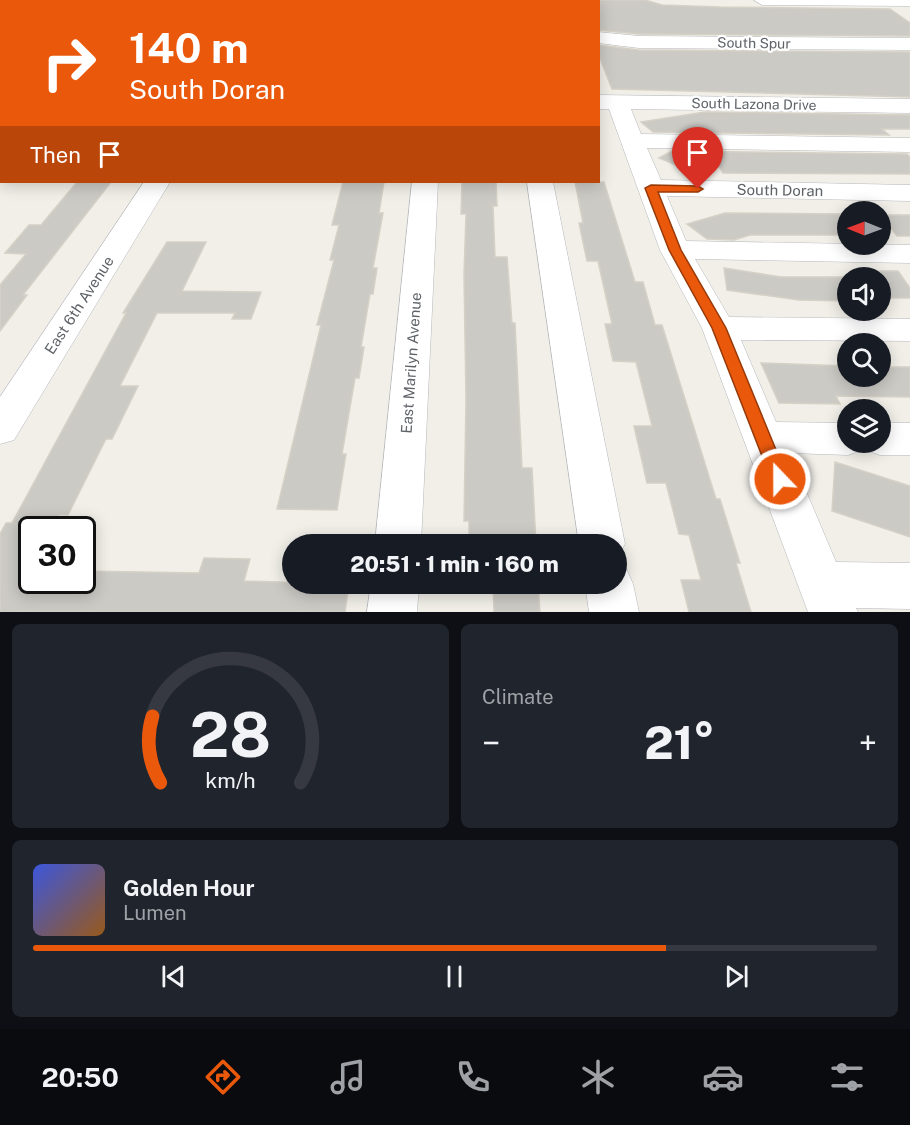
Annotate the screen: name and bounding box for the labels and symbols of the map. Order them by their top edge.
street label: South Spur [717,34,791,52]
street label: South Lazona Drive [691,95,817,113]
pin [672,127,723,189]
street label: South Doran [736,181,824,199]
north arrow [837,201,891,255]
street label: East 6th Avenue [41,253,117,357]
street label: East Marilyn Avenue [398,292,424,434]
position arrow [748,447,812,511]
speed limit sign: 30 [18,516,96,594]

